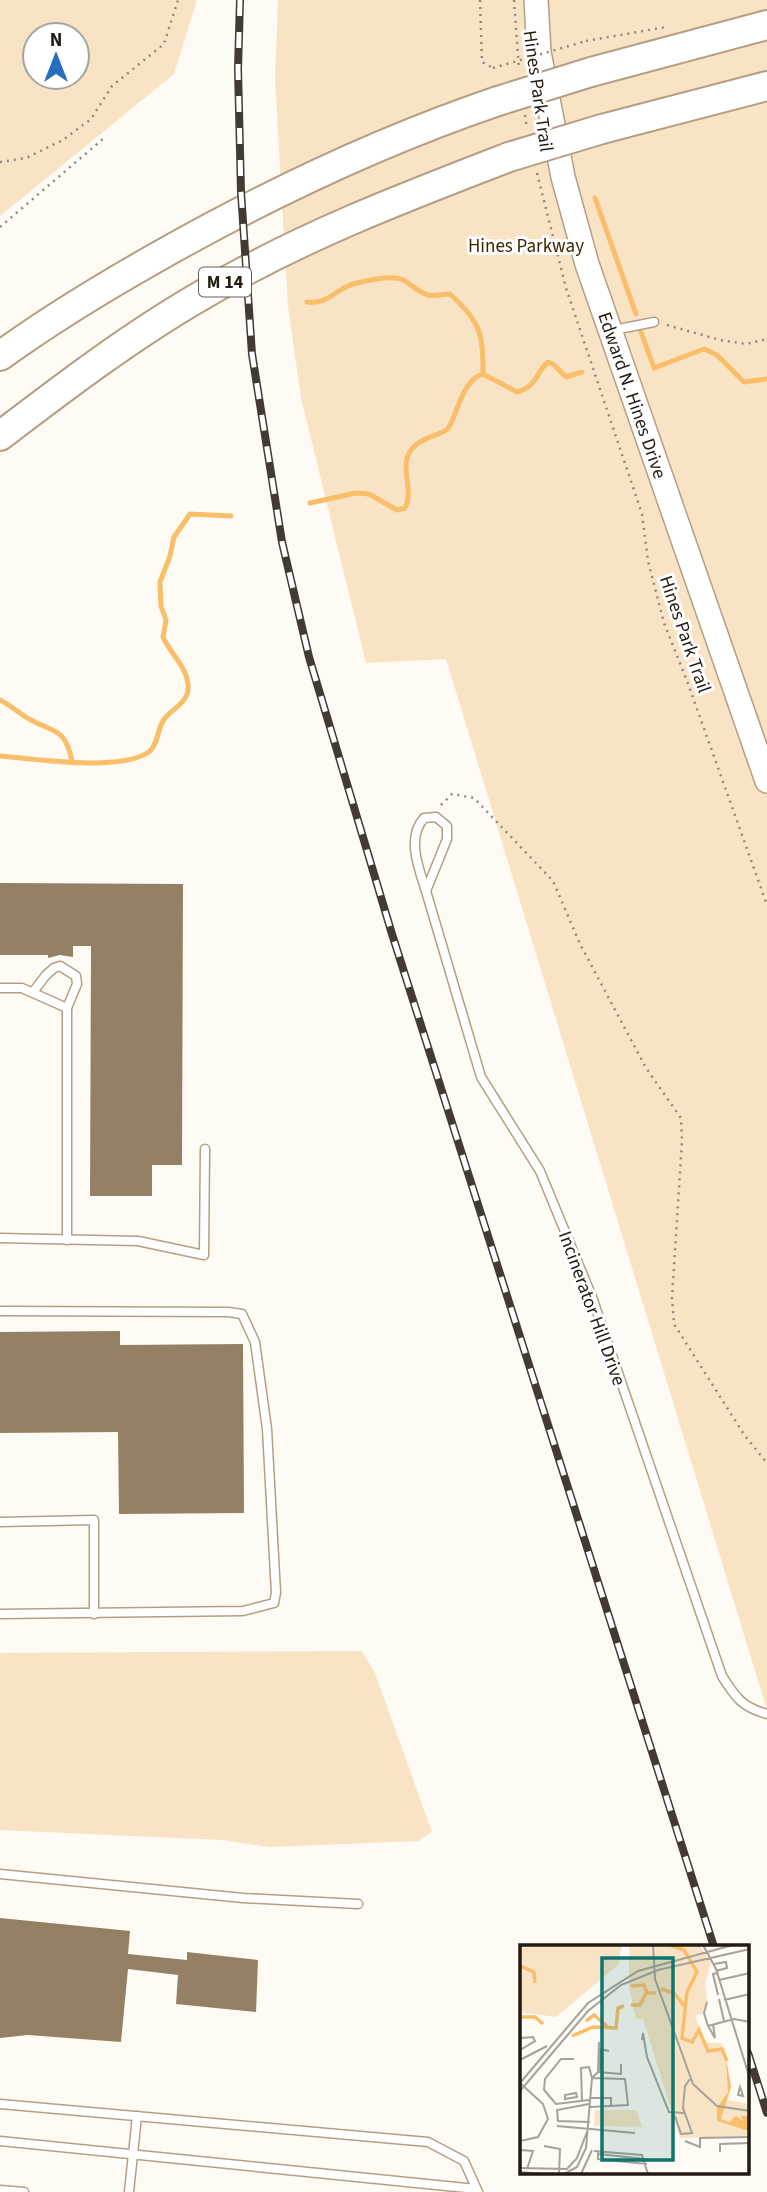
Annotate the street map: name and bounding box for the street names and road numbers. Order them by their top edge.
street label: Hines Park Trail [516,29,559,154]
road number: M 14 [199,268,251,296]
street label: Edward N. Hines Drive [590,308,673,483]
street label: Hines Park Trail [652,572,717,697]
street label: Incinerator Hill Drive [551,1228,632,1390]

